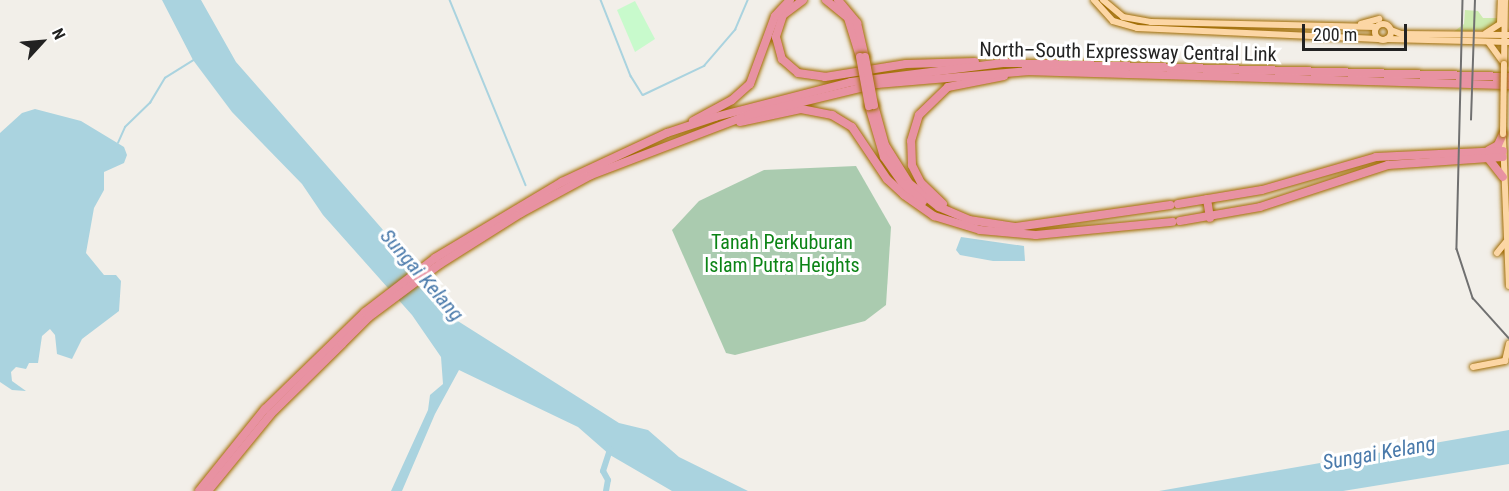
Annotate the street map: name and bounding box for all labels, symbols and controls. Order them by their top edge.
north arrow [12,12,72,72]
scale bar [1305,12,1410,50]
text: 200 m [1313,24,1357,45]
text: N [48,25,69,42]
street label: North–South Expressway Central Link [979,37,1277,67]
water label: Sungai Kelang [375,224,469,326]
park label: Tanah Perkuburan Islam Putra Heights [704,231,860,278]
water label: Sungai Kelang [1321,431,1437,475]

